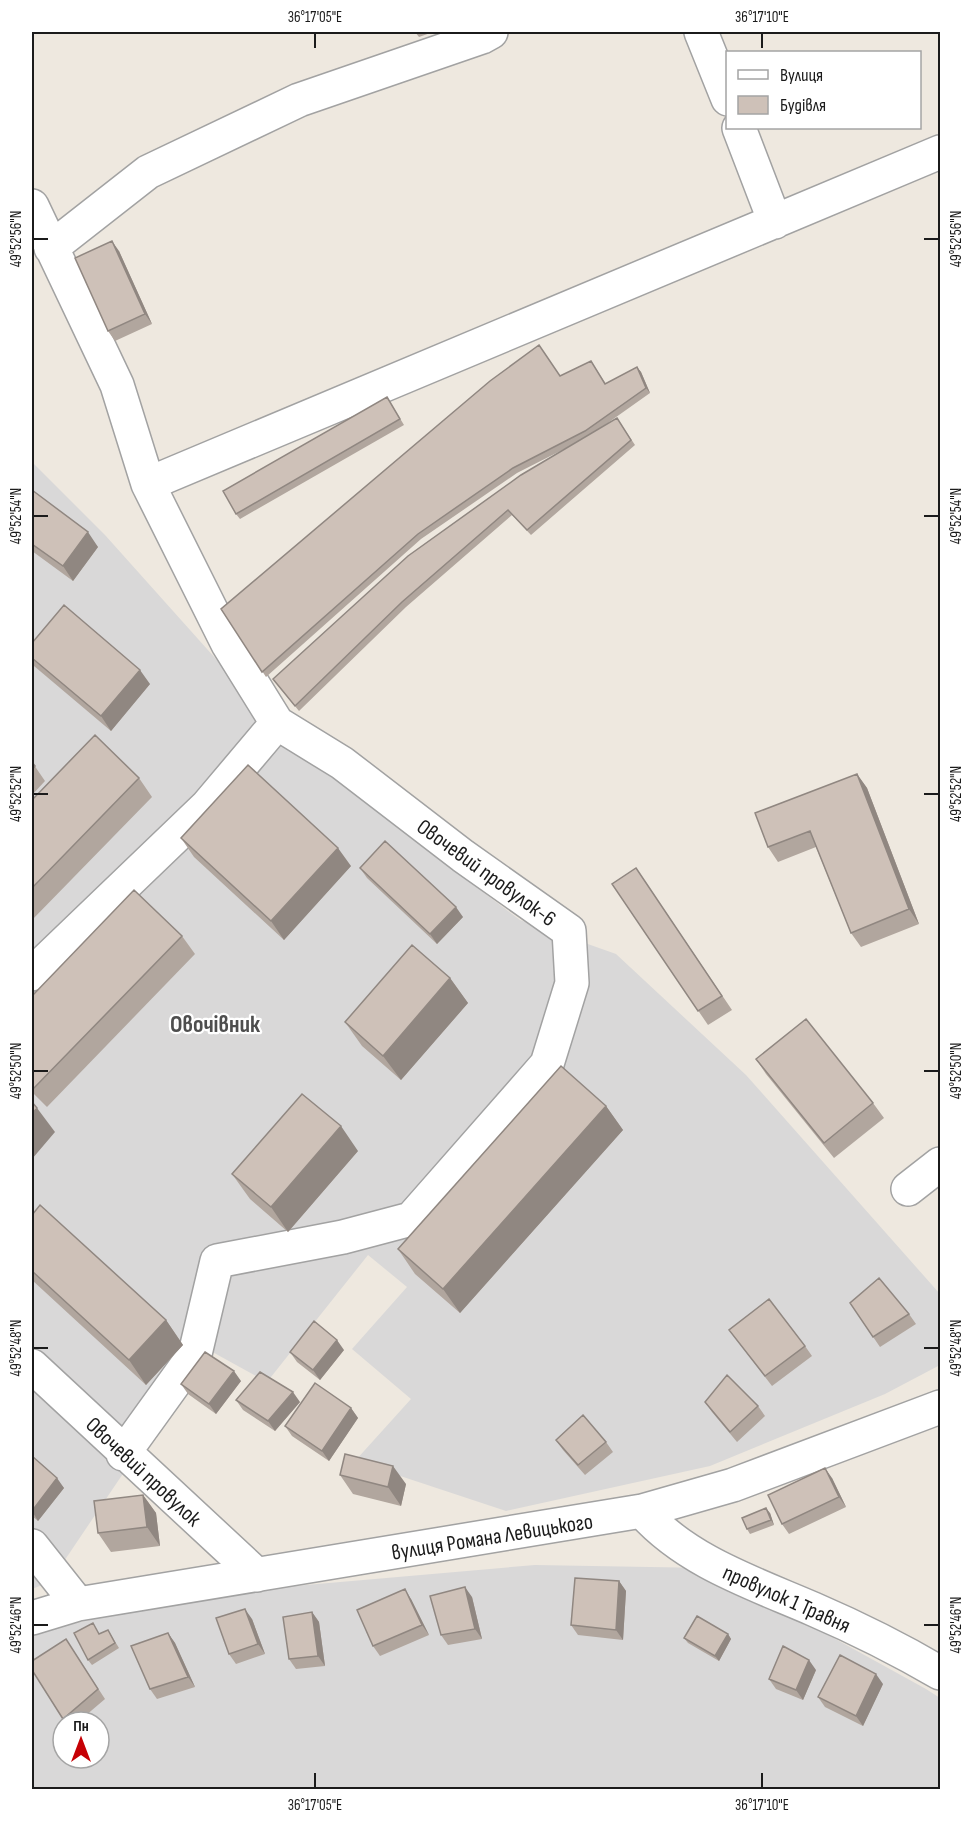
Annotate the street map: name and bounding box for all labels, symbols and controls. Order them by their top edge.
text: 36°17'05"E [288,8,342,27]
text: 36°17'10"E [735,8,789,27]
legend [726,51,921,129]
text: Вулиця [780,65,823,86]
text: Будівля [780,95,826,116]
text: 49°52'56"N [7,211,26,267]
text: 49°52'56"N [947,211,966,267]
text: 49°52'54"N [7,488,26,544]
text: 49°52'54"N [947,488,966,544]
text: 49°52'52"N [7,766,26,822]
text: 49°52'52"N [947,766,966,822]
street label: Овочевий провулок-6 [411,814,561,933]
district label: Овочівник [170,1010,261,1039]
text: 49°52'50"N [7,1043,26,1099]
text: 49°52'50"N [947,1043,966,1099]
text: 49°52'48"N [7,1320,26,1376]
text: 49°52'48"N [947,1320,966,1376]
street label: Овочевий провулок [80,1412,207,1533]
street label: вулиця Романа Левицького [390,1508,595,1567]
street label: провулок 1 Травня [718,1559,854,1640]
text: 49°52'46"N [7,1597,26,1653]
text: 49°52'46"N [947,1597,966,1653]
north arrow [51,1710,111,1770]
text: Пн [73,1717,89,1736]
text: 36°17'05"E [288,1796,342,1815]
text: 36°17'10"E [735,1796,789,1815]

